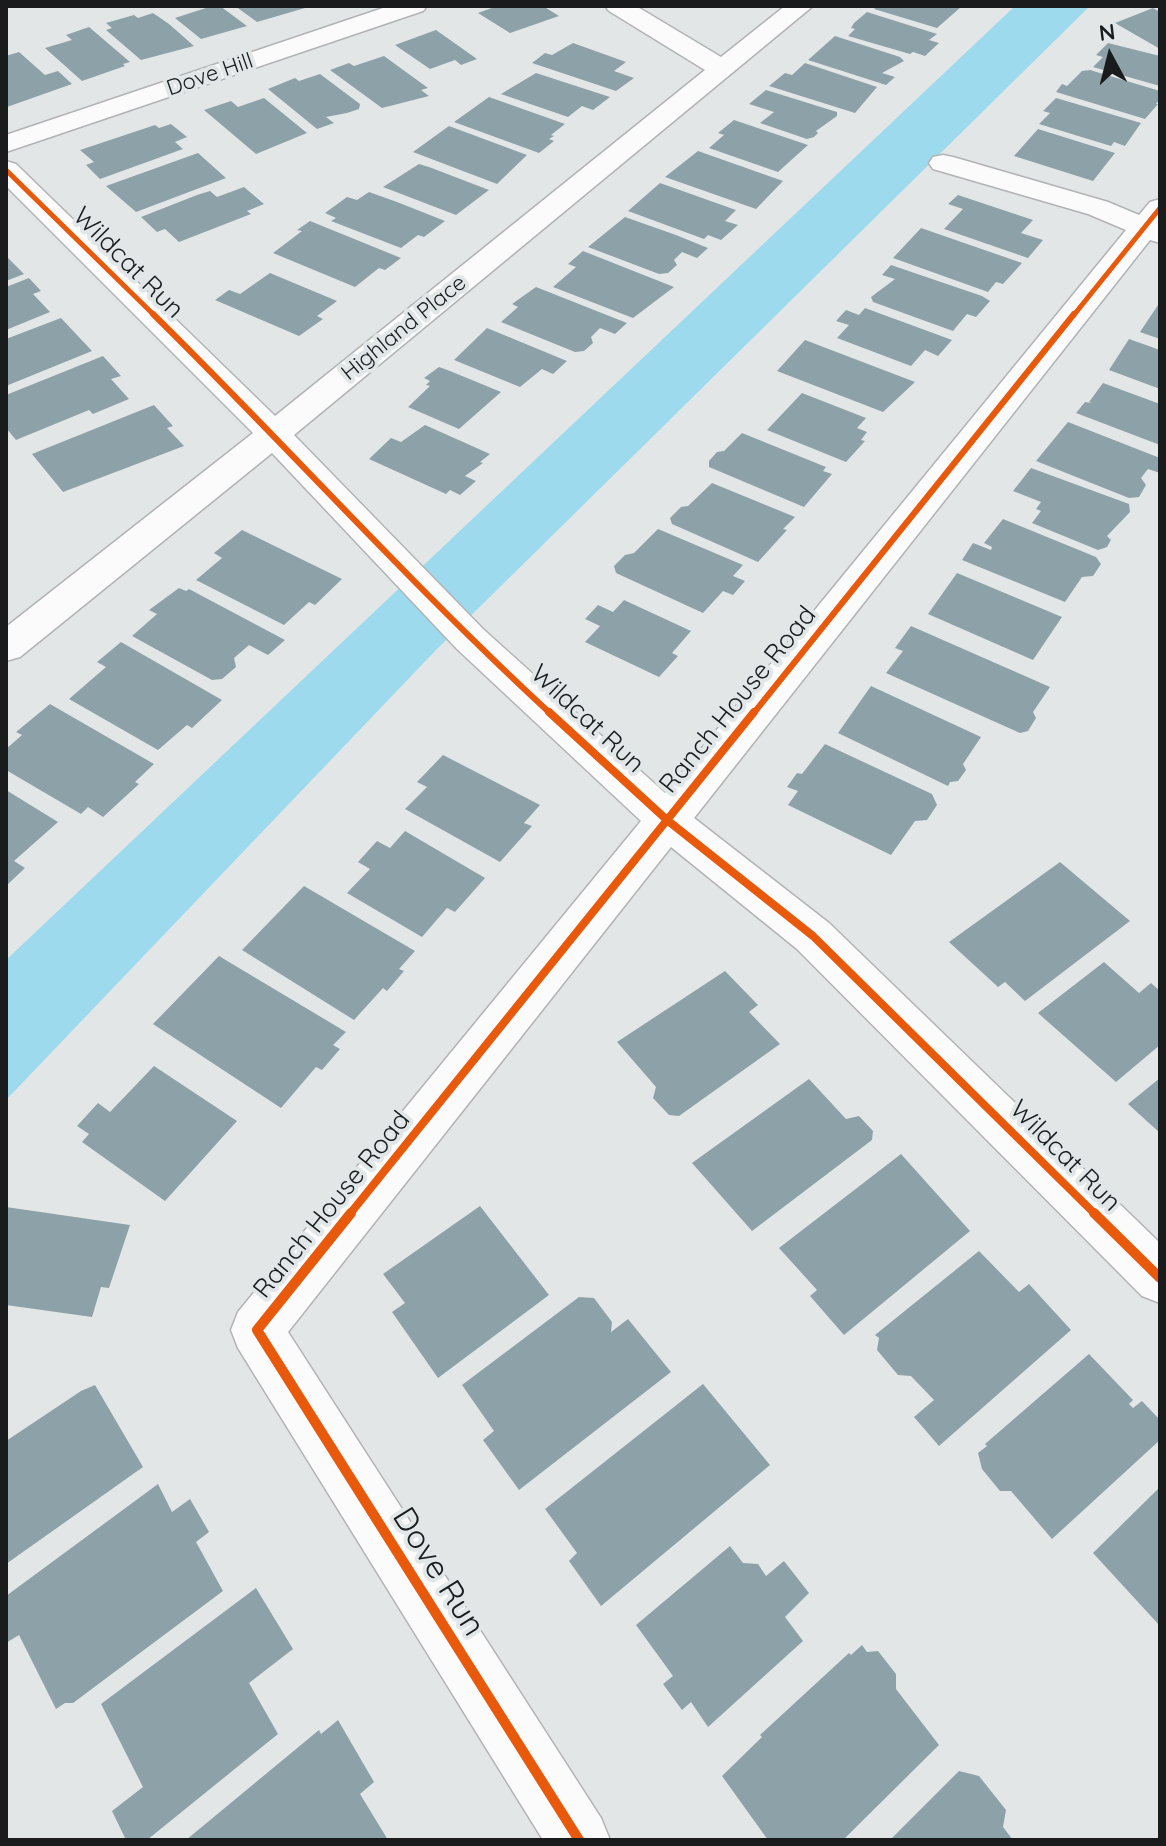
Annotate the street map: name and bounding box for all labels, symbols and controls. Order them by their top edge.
north arrow [1070,16,1150,96]
text: N [1097,17,1117,47]
street label: Dove Hill [163,48,257,102]
street label: Wildcat Run [66,201,190,325]
street label: Highland Place [336,270,472,386]
street label: Ranch House Road [653,600,823,800]
street label: Wildcat Run [524,658,650,780]
street label: Wildcat Run [1003,1094,1127,1218]
street label: Ranch House Road [247,1105,417,1305]
street label: Dove Run [384,1501,492,1643]

